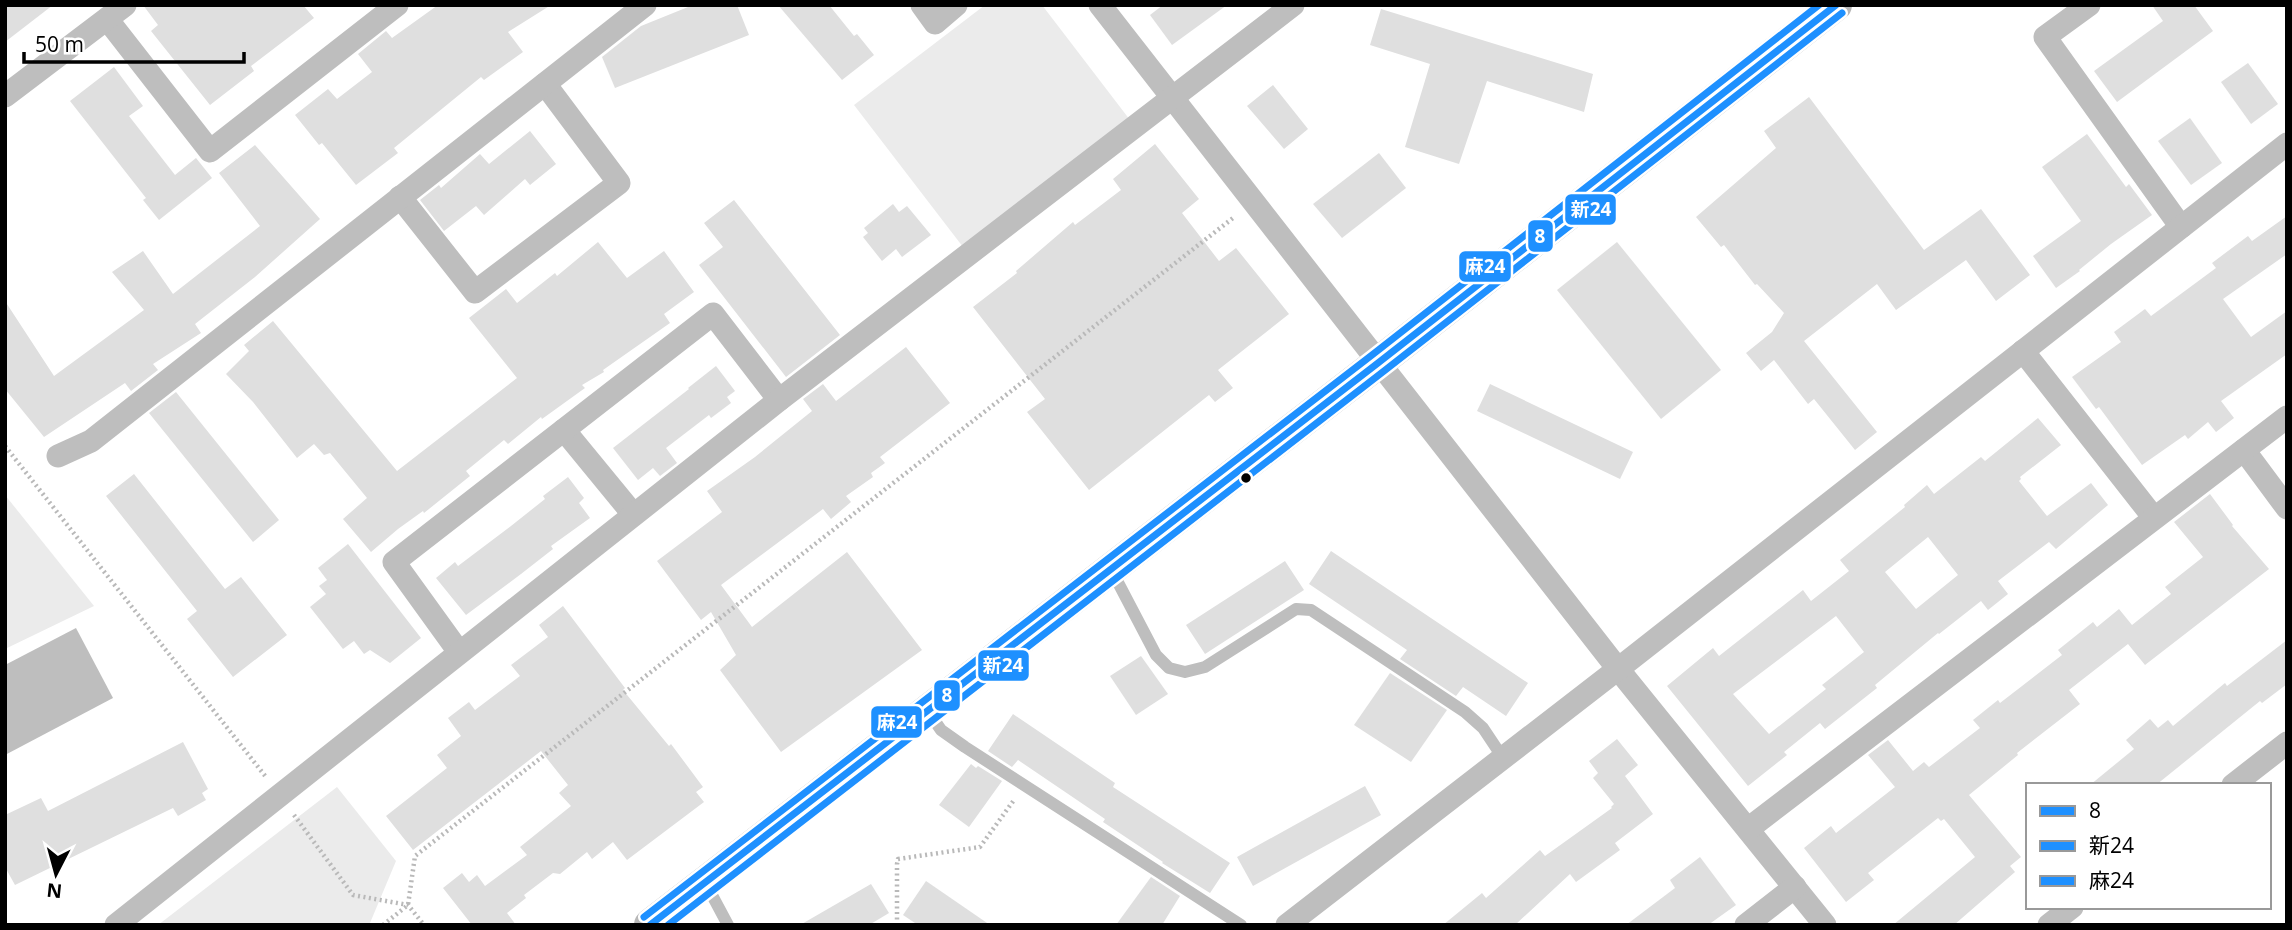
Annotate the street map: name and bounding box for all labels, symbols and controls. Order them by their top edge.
scale bar [24,21,245,65]
text: 50 m [35,30,84,58]
line badge: 新24 [1564,193,1617,226]
text: 新24 [1571,196,1611,222]
line badge: 8 [1527,219,1554,253]
text: 8 [1535,223,1546,249]
line badge: 麻24 [1458,250,1512,283]
text: 麻24 [1465,253,1505,279]
unlabelled marker [1239,471,1253,485]
line badge: 新24 [977,649,1030,682]
text: 新24 [983,652,1023,678]
line badge: 8 [933,679,961,712]
text: 8 [942,682,953,708]
line badge: 麻24 [870,705,923,739]
text: 麻24 [877,709,917,735]
legend [2026,783,2271,909]
text: 8 [2089,796,2101,824]
text: 新24 [2089,831,2134,859]
north arrow [21,839,91,909]
text: 麻24 [2089,866,2134,894]
text: N [45,877,63,905]

